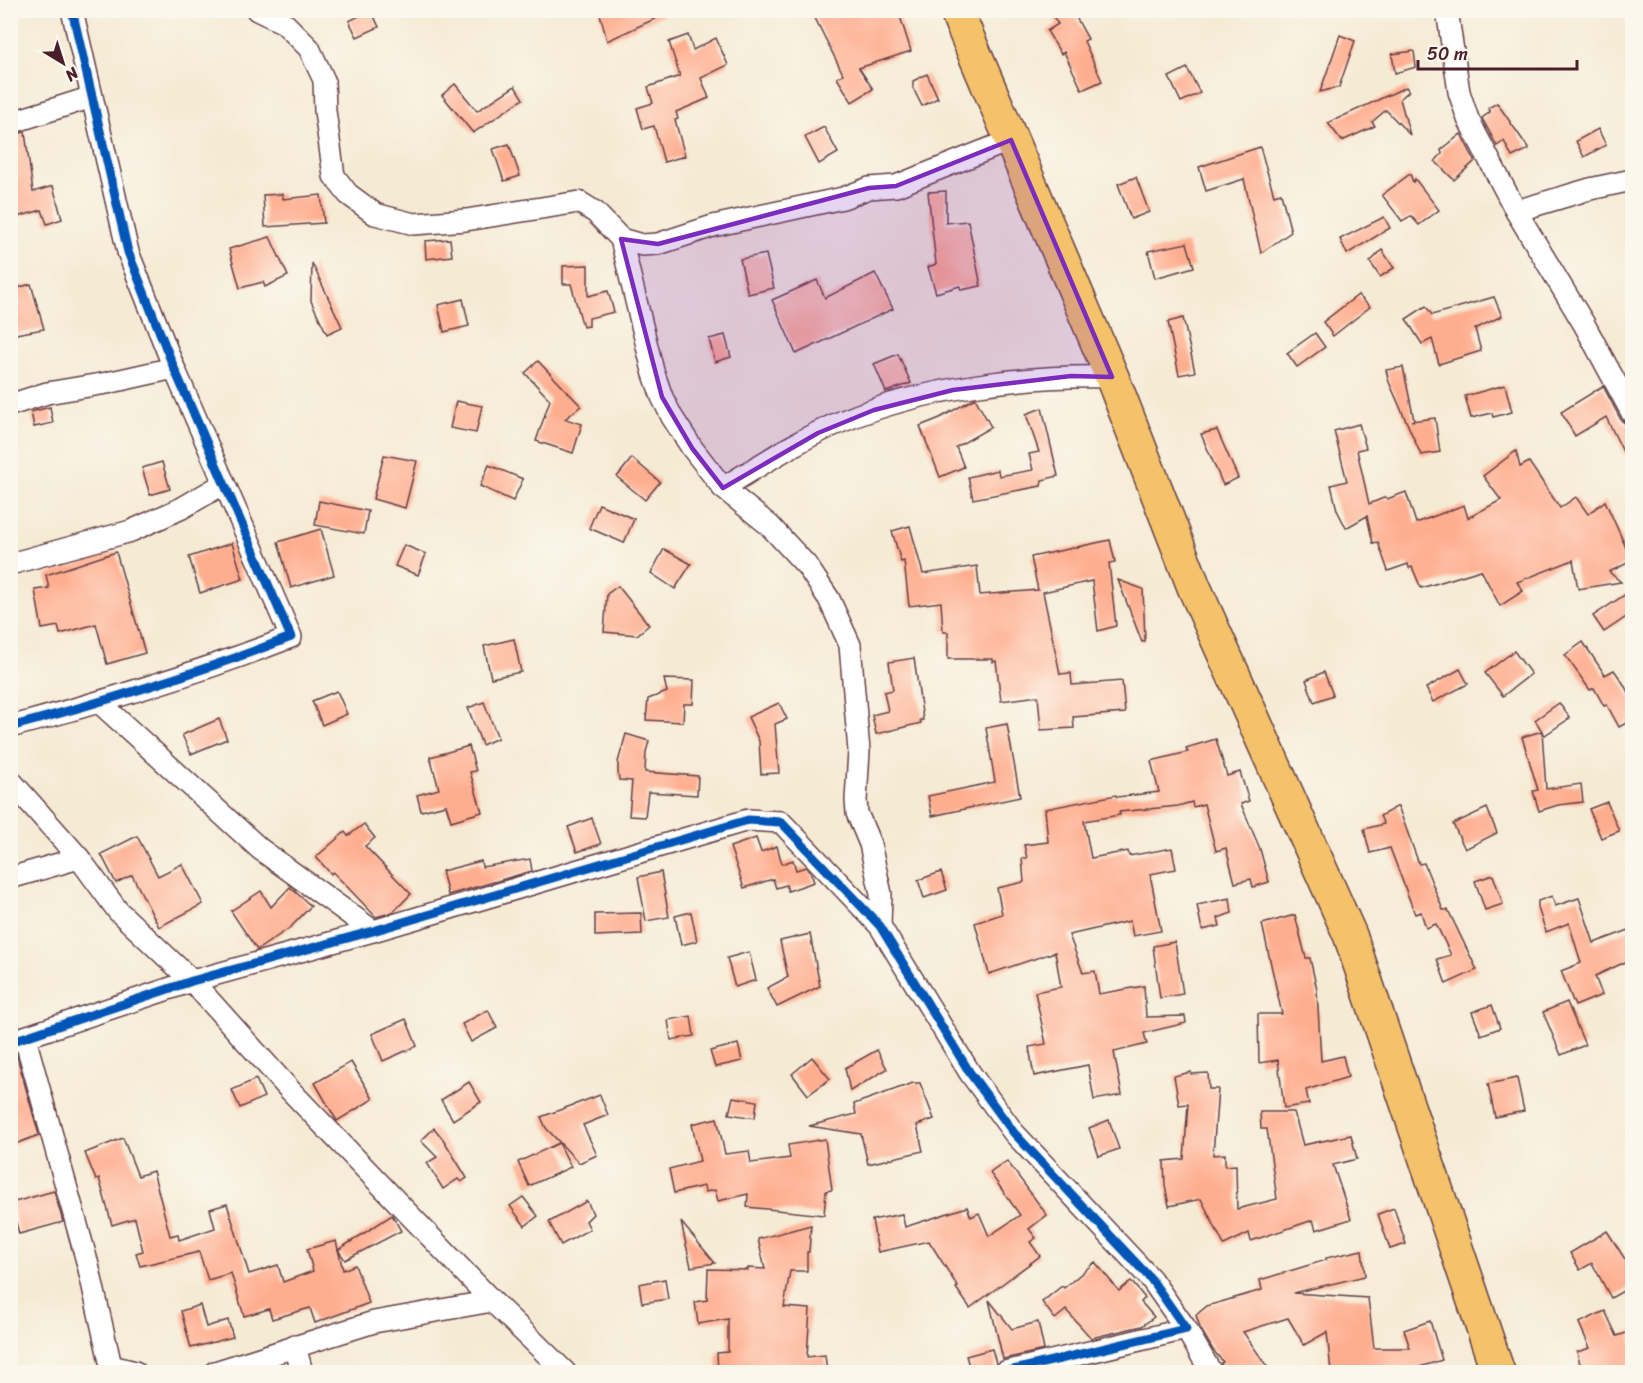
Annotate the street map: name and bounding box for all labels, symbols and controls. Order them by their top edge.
north arrow [33,33,93,93]
scale bar [1418,33,1577,71]
text: 50 m [1427,38,1468,70]
text: N [58,59,86,90]

